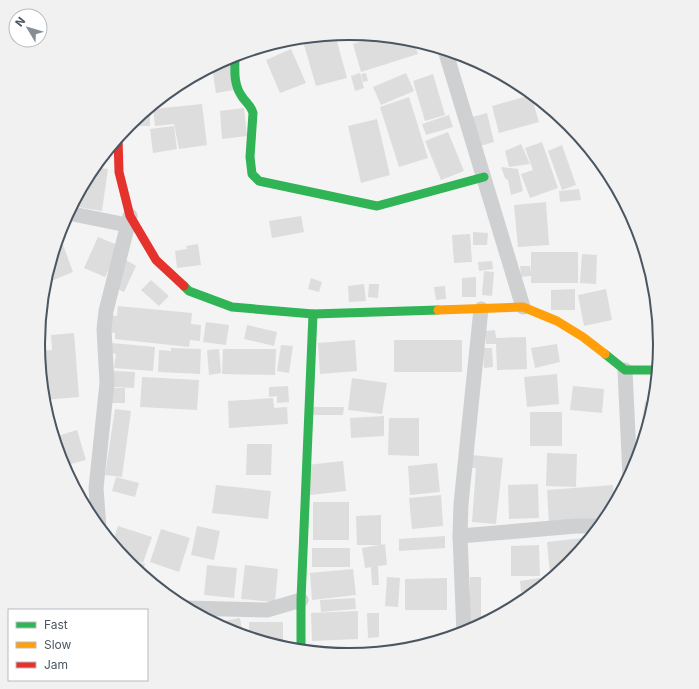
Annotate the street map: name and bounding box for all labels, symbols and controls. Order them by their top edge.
north arrow [8,8,48,48]
text: N [12,14,28,29]
legend [8,609,148,681]
text: Fast [44,617,68,632]
text: Slow [44,637,72,652]
text: Jam [44,657,68,672]

